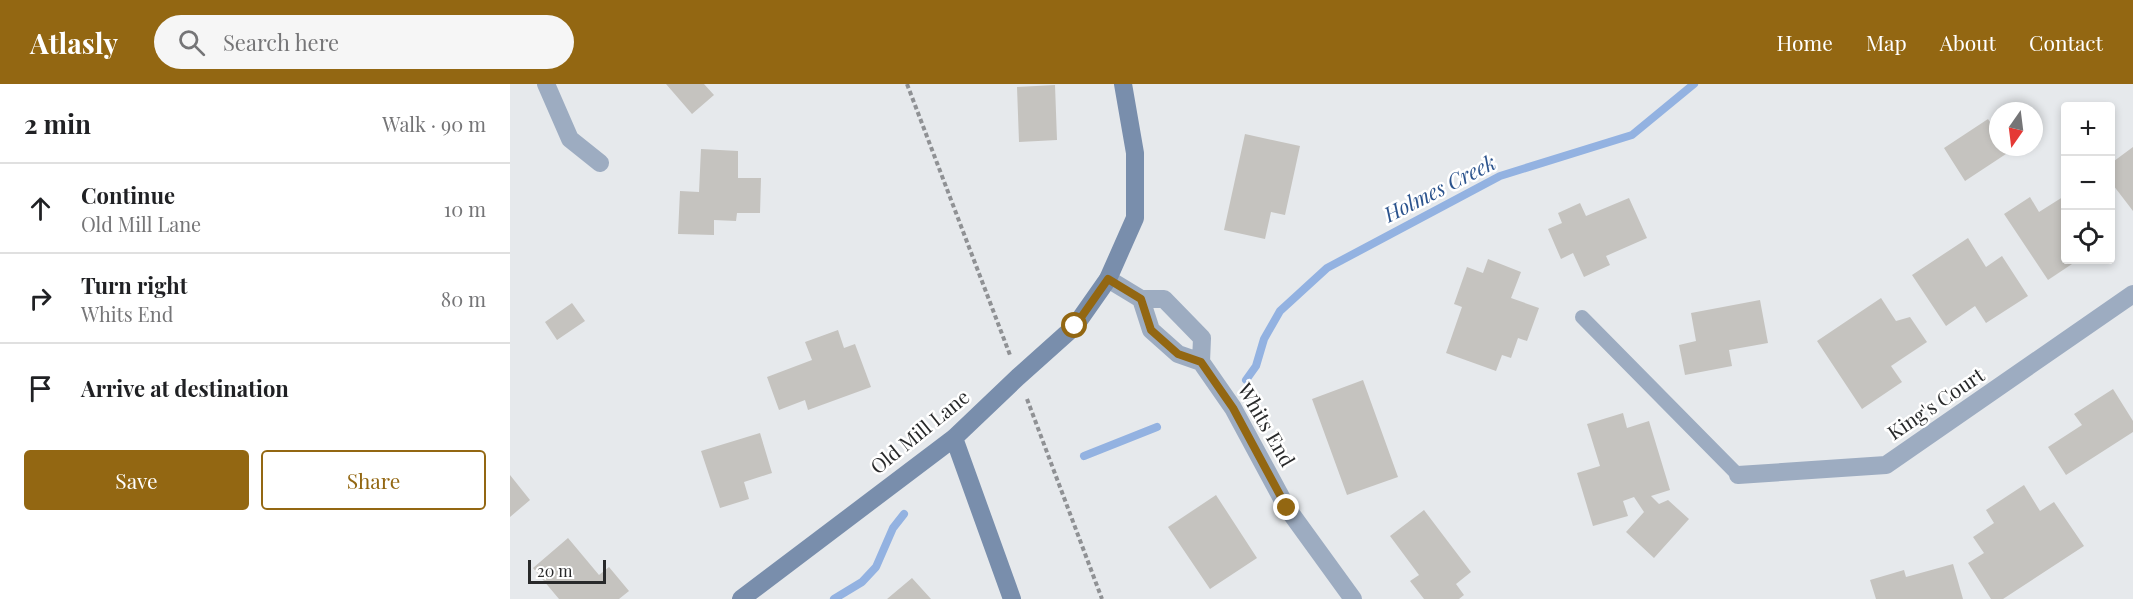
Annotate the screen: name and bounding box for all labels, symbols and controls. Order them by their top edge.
search box [154,15,574,69]
text: Atlasly [30,24,118,61]
icon: search [175,26,208,59]
text: Search here [223,27,339,57]
text: Home [1777,28,1833,56]
text: Map [1866,28,1907,56]
text: About [1940,28,1996,56]
text: Contact [2029,28,2103,56]
north arrow [1989,102,2043,156]
map controls [2061,102,2115,264]
button: + [2061,102,2115,156]
text: 2 min [24,106,91,141]
text: Walk · 90 m [382,110,486,137]
water label: Holmes Creek [1377,147,1500,228]
button: − [2061,156,2115,210]
text: Continue [81,180,175,210]
icon: ahead [24,192,57,225]
text: 10 m [444,195,486,222]
text: Old Mill Lane [81,210,201,237]
button: locate [2061,210,2115,264]
text: Turn right [81,270,187,300]
icon: right [24,282,57,315]
text: 80 m [441,285,486,312]
text: Whits End [81,300,173,327]
route start [1061,312,1087,338]
street label: King's Court [1881,360,1990,445]
icon: arrive [24,372,57,405]
text: Arrive at destination [81,373,289,403]
street label: Whits End [1232,377,1302,471]
street label: Old Mill Lane [864,383,974,479]
button: Save [24,450,249,510]
button: Share [261,450,486,510]
route end [1273,494,1299,520]
scale bar [528,557,606,584]
text: 20 m [537,560,572,581]

